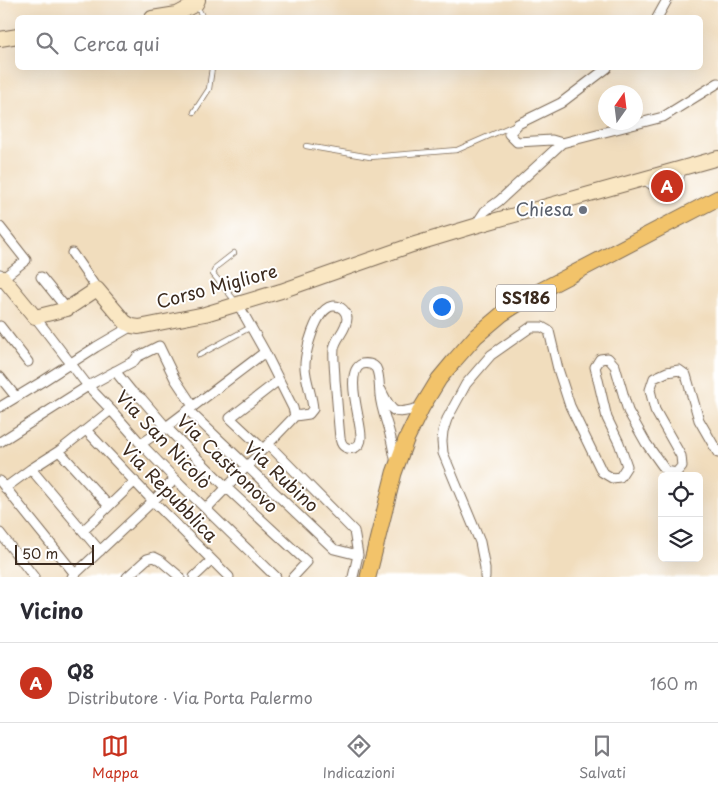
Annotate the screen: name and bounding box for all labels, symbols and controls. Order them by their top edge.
search box [15,15,703,70]
icon: search [33,29,61,57]
text: Cerca qui [73,29,160,57]
north arrow [598,85,643,130]
pin: A [651,167,683,205]
place label: Chiesa [516,195,574,222]
marker: Chiesa [577,204,589,216]
street label: Corso Migliore [153,256,280,315]
road number: SS186 [496,284,556,312]
your location [429,294,455,320]
street label: Via San Nicolò [110,384,218,494]
street label: Via Castronovo [171,407,285,519]
street label: Via Rubino [238,434,326,518]
street label: Via Repubblica [115,436,225,548]
map controls [658,472,703,562]
button: locate [658,472,703,517]
button: layers [658,517,703,562]
scale bar [15,542,94,565]
text: 50 m [22,543,58,564]
text: Vicino [20,594,83,626]
text: Q8 [67,657,94,685]
text: A [30,671,42,695]
text: 160 m [650,671,698,695]
text: Distributore · Via Porta Palermo [67,685,313,709]
tab: Mappa [92,732,139,783]
tab: Indicazioni [323,732,395,783]
tab: Salvati [579,732,626,783]

